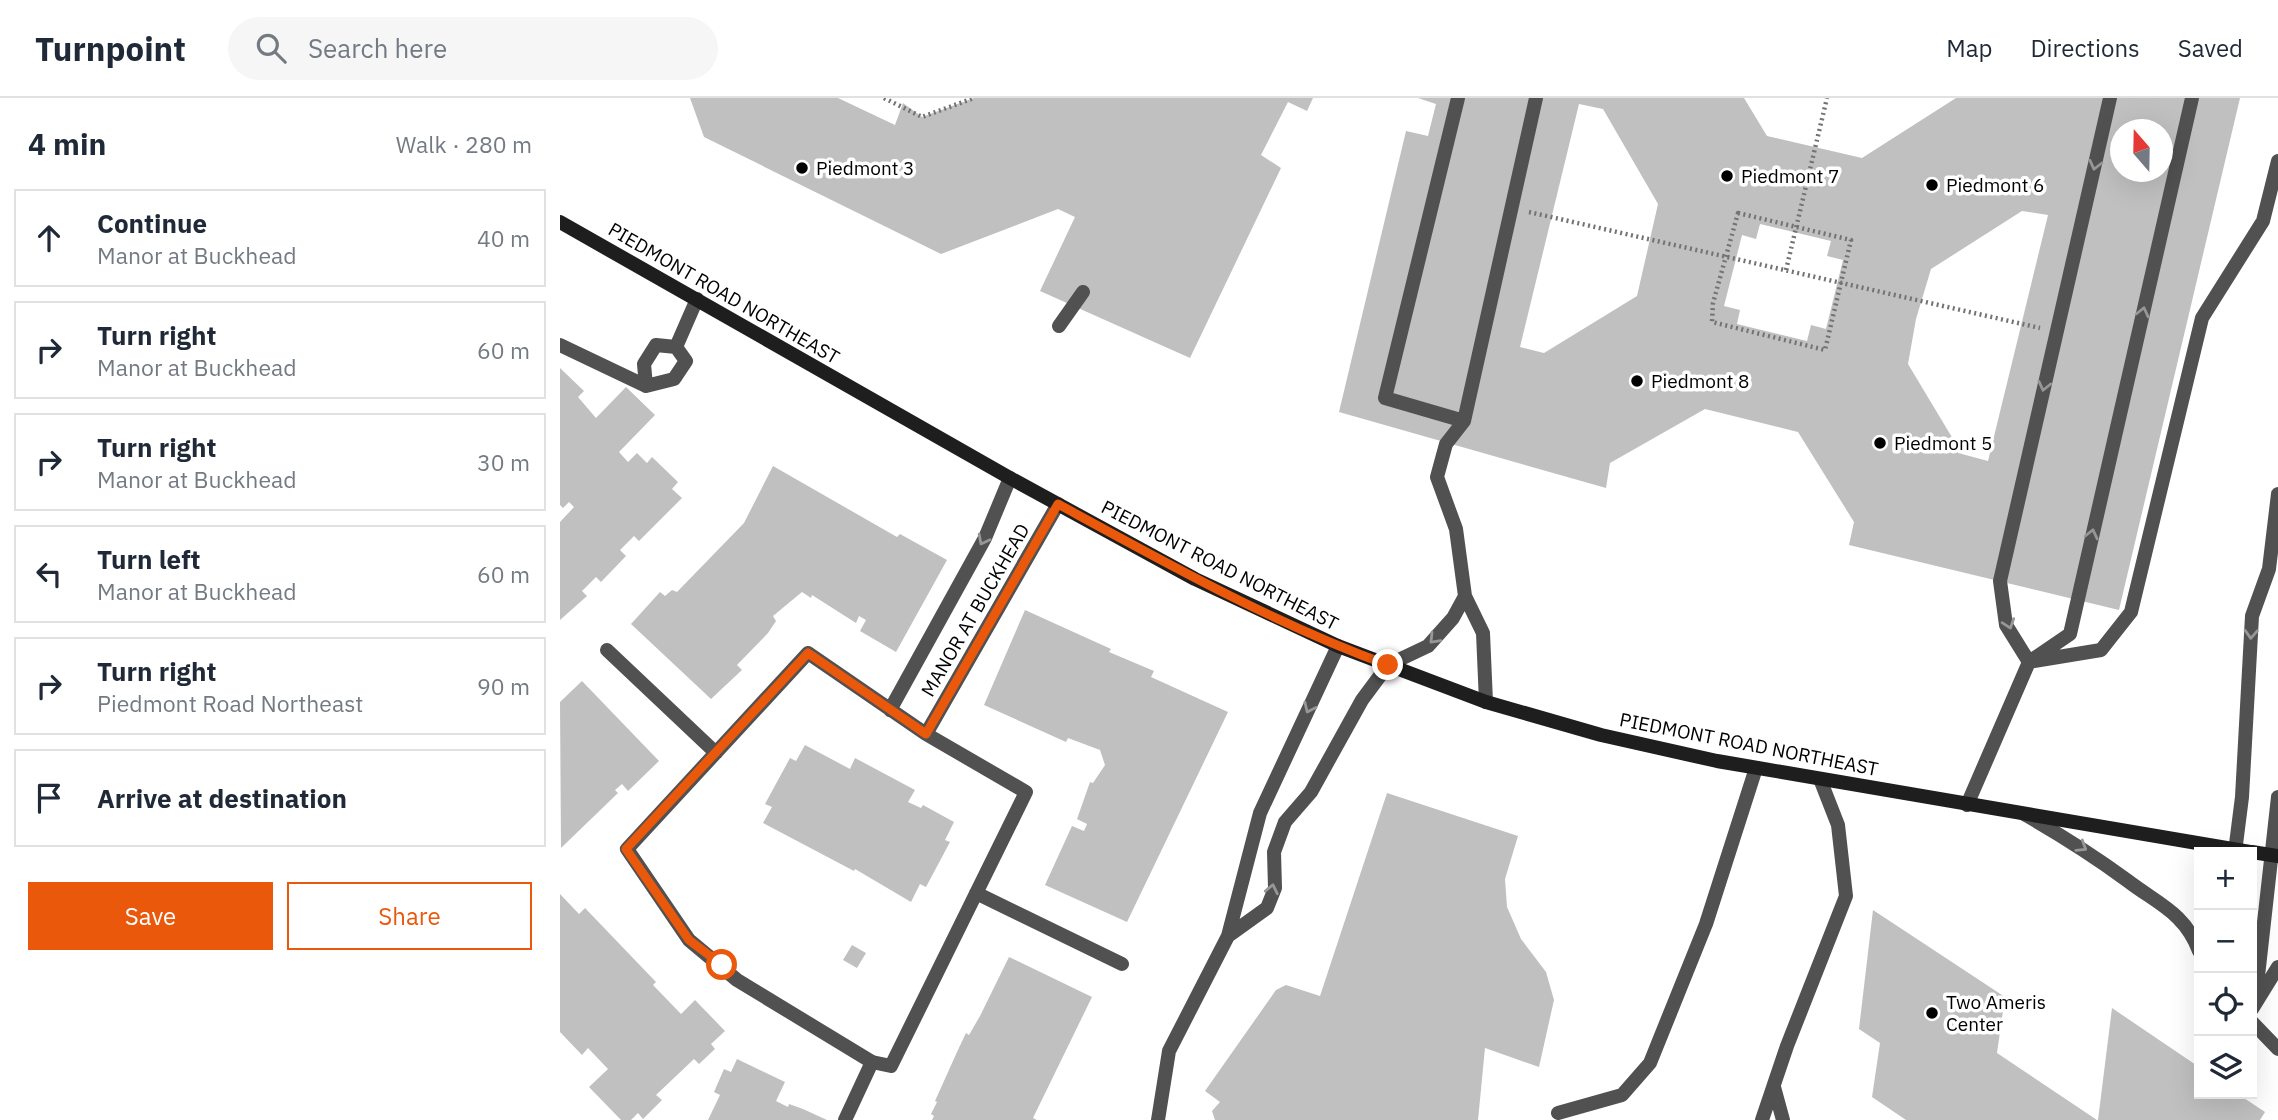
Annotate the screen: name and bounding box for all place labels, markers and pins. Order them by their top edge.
place label: Piedmont 3 [816,156,914,180]
marker: Piedmont 3 [794,160,810,176]
place label: Piedmont 7 [1741,164,1839,188]
marker: Piedmont 7 [1719,168,1735,184]
place label: Piedmont 6 [1946,173,2044,197]
marker: Piedmont 6 [1924,177,1940,193]
place label: Piedmont 8 [1651,369,1749,393]
marker: Piedmont 8 [1629,373,1645,389]
place label: Piedmont 5 [1894,431,1992,455]
marker: Piedmont 5 [1872,435,1888,451]
place label: Two Ameris Center [1946,990,2046,1036]
marker: Two Ameris Center [1924,1005,1940,1021]

